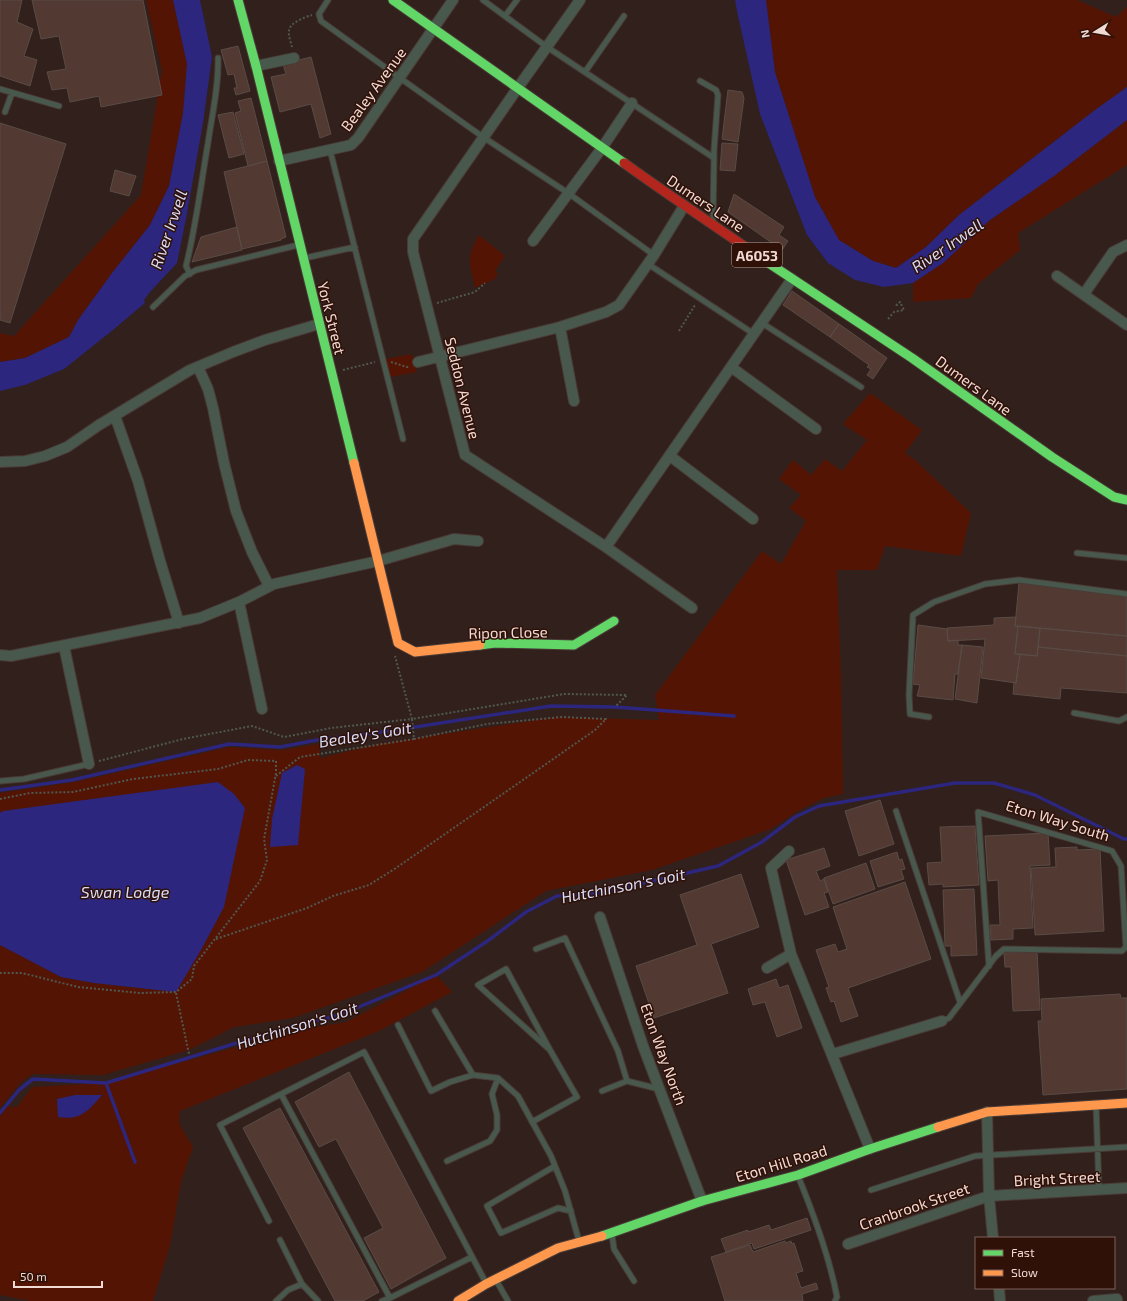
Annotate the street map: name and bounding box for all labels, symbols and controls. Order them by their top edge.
north arrow [1075,12,1115,52]
text: N [1078,29,1092,39]
street label: Bealey Avenue [337,44,409,134]
street label: Dumers Lane [664,171,748,235]
water label: River Irwell [146,187,190,271]
water label: River Irwell [907,214,987,276]
road number: A6053 [732,243,782,267]
street label: York Street [314,280,350,357]
street label: Seddon Avenue [442,335,484,441]
street label: Dumers Lane [933,351,1015,419]
street label: Ripon Close [468,622,548,642]
water label: Bealey's Goit [317,717,414,752]
street label: Eton Way South [1004,796,1112,844]
water label: Hutchinson's Goit [559,863,688,906]
water label: Swan Lodge [81,882,170,901]
water label: Hutchinson's Goit [234,997,361,1053]
street label: Eton Way North [637,1001,691,1107]
street label: Eton Hill Road [733,1141,829,1185]
street label: Bright Street [1013,1167,1101,1189]
street label: Cranbrook Street [856,1179,972,1233]
legend [975,1237,1115,1289]
text: Fast [1011,1245,1035,1259]
scale bar [14,1263,102,1289]
text: Slow [1011,1265,1038,1279]
text: 50 m [20,1269,47,1283]

